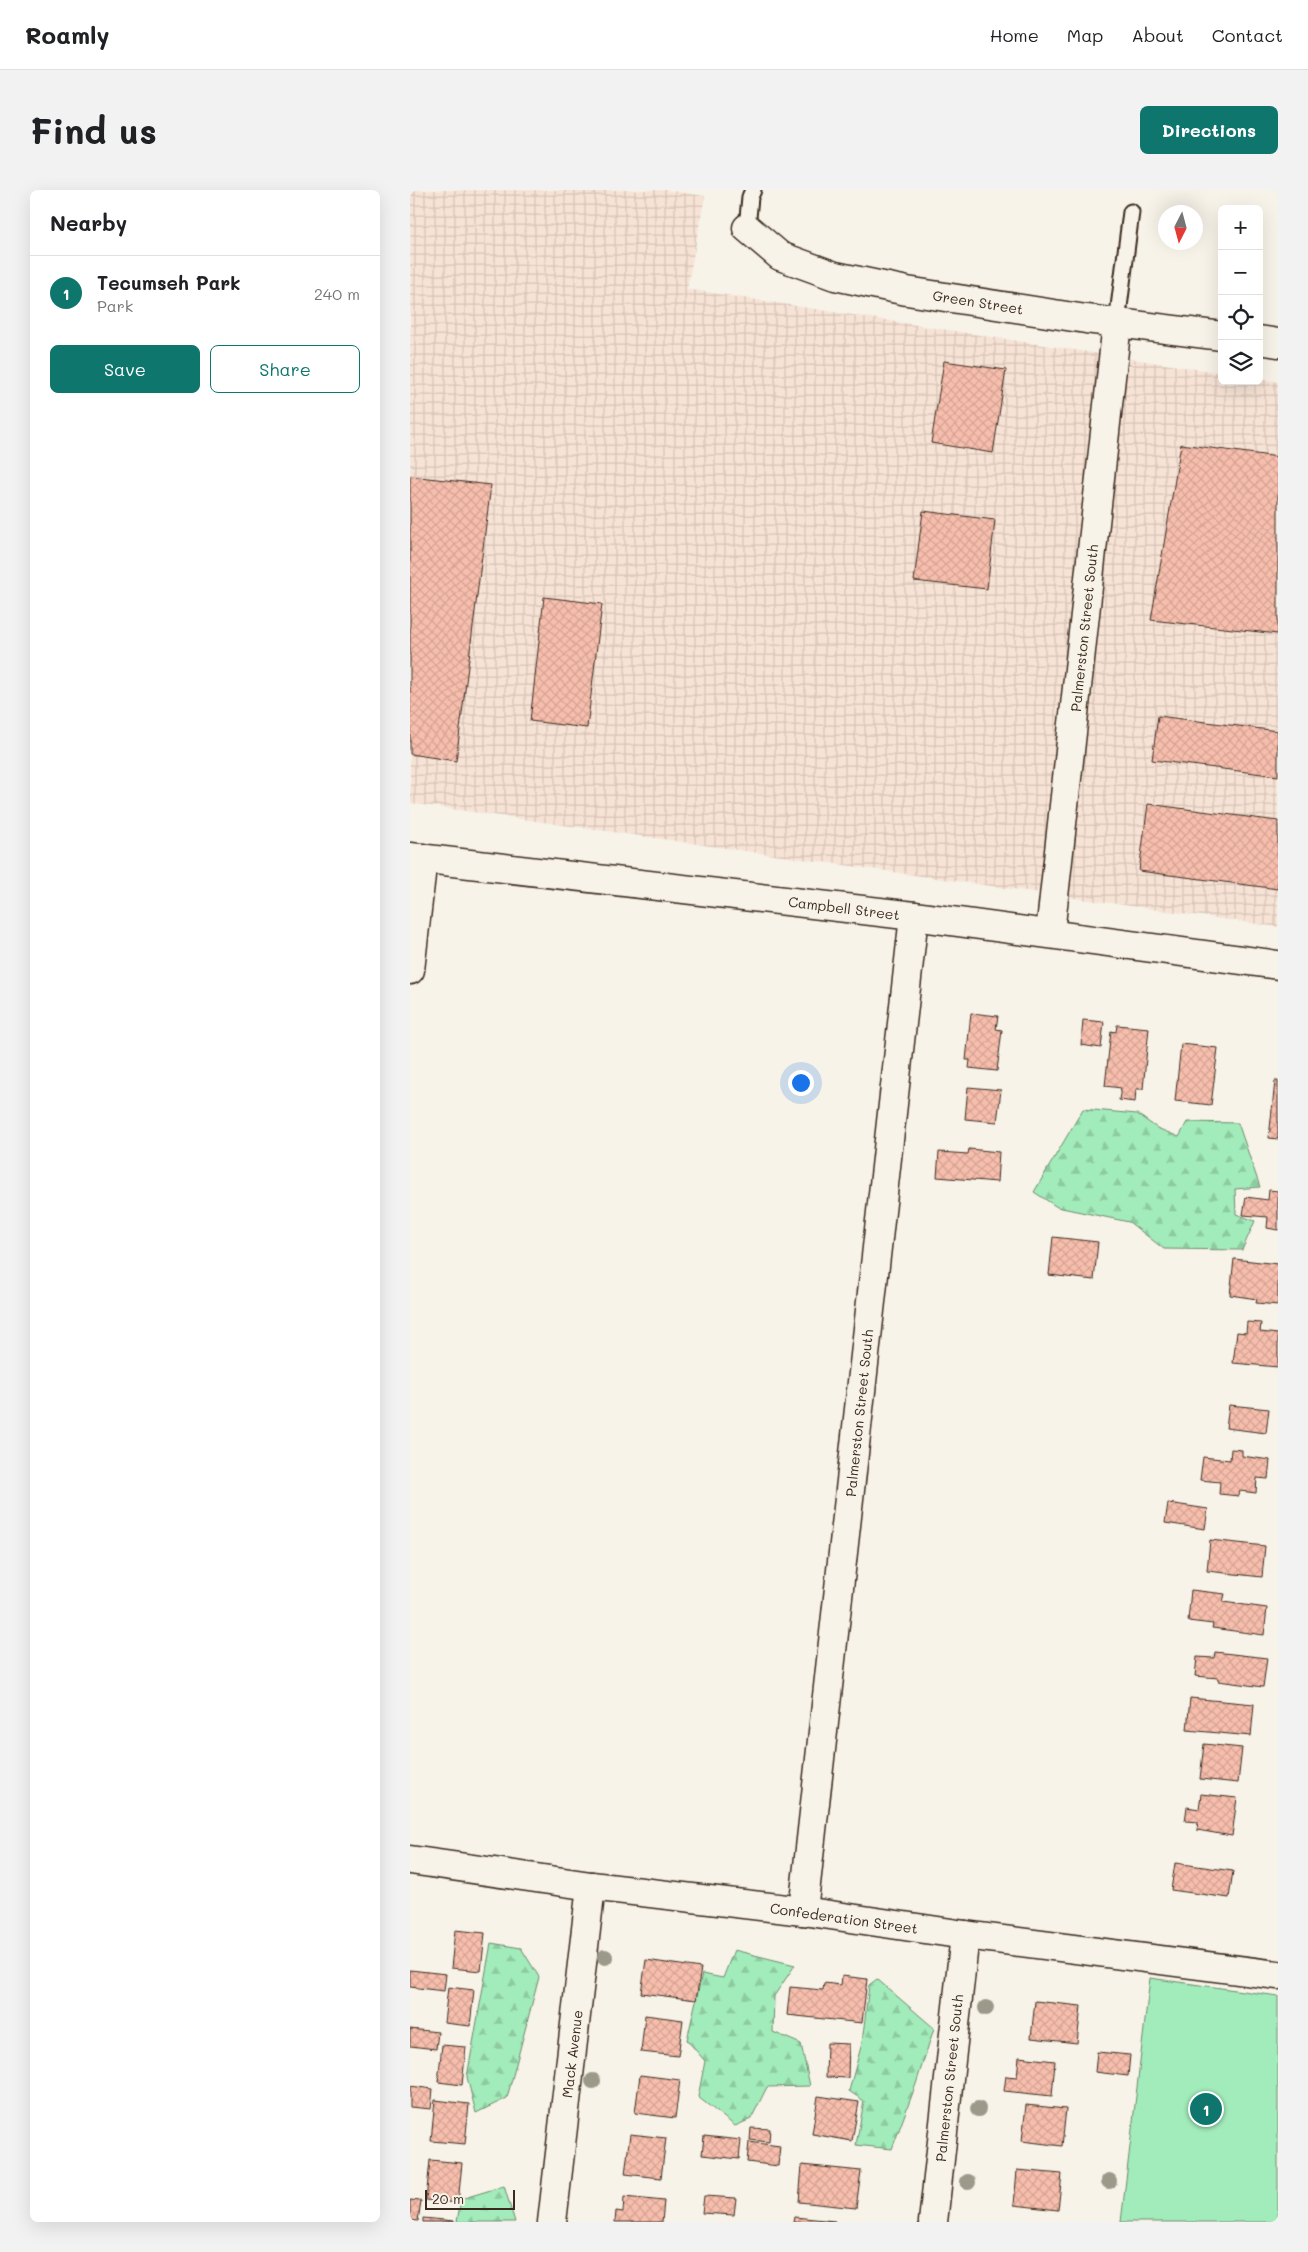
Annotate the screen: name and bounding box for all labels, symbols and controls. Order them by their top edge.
text: Roamly [25,19,109,50]
text: Home [990,23,1039,47]
text: Map [1067,23,1103,47]
text: About [1131,23,1184,47]
text: Contact [1212,23,1283,47]
button: Directions [1140,106,1278,154]
text: Find us [30,107,157,153]
north arrow [1158,205,1203,250]
map controls [1218,205,1263,385]
button: + [1218,205,1263,250]
text: Nearby [50,209,127,236]
button: − [1218,250,1263,295]
text: Tecumseh Park [97,270,240,295]
text: 1 [62,283,70,304]
text: 240 m [314,283,360,304]
street label: Green Street [931,285,1025,319]
text: Park [97,295,133,316]
button: locate [1218,295,1263,340]
button: layers [1218,340,1263,385]
button: Save [50,345,200,393]
button: Share [210,345,360,393]
street label: Palmerston Street South [1066,543,1102,713]
street label: Campbell Street [787,892,901,924]
your location [788,1070,814,1096]
street label: Palmerston Street South [841,1328,877,1498]
street label: Confederation Street [769,1898,919,1938]
street label: Palmerston Street South [931,1993,967,2163]
street label: Mack Avenue [557,2009,587,2099]
pin: 1 [1190,2090,1222,2128]
scale bar [425,2187,515,2210]
text: 20 m [432,2189,464,2208]

